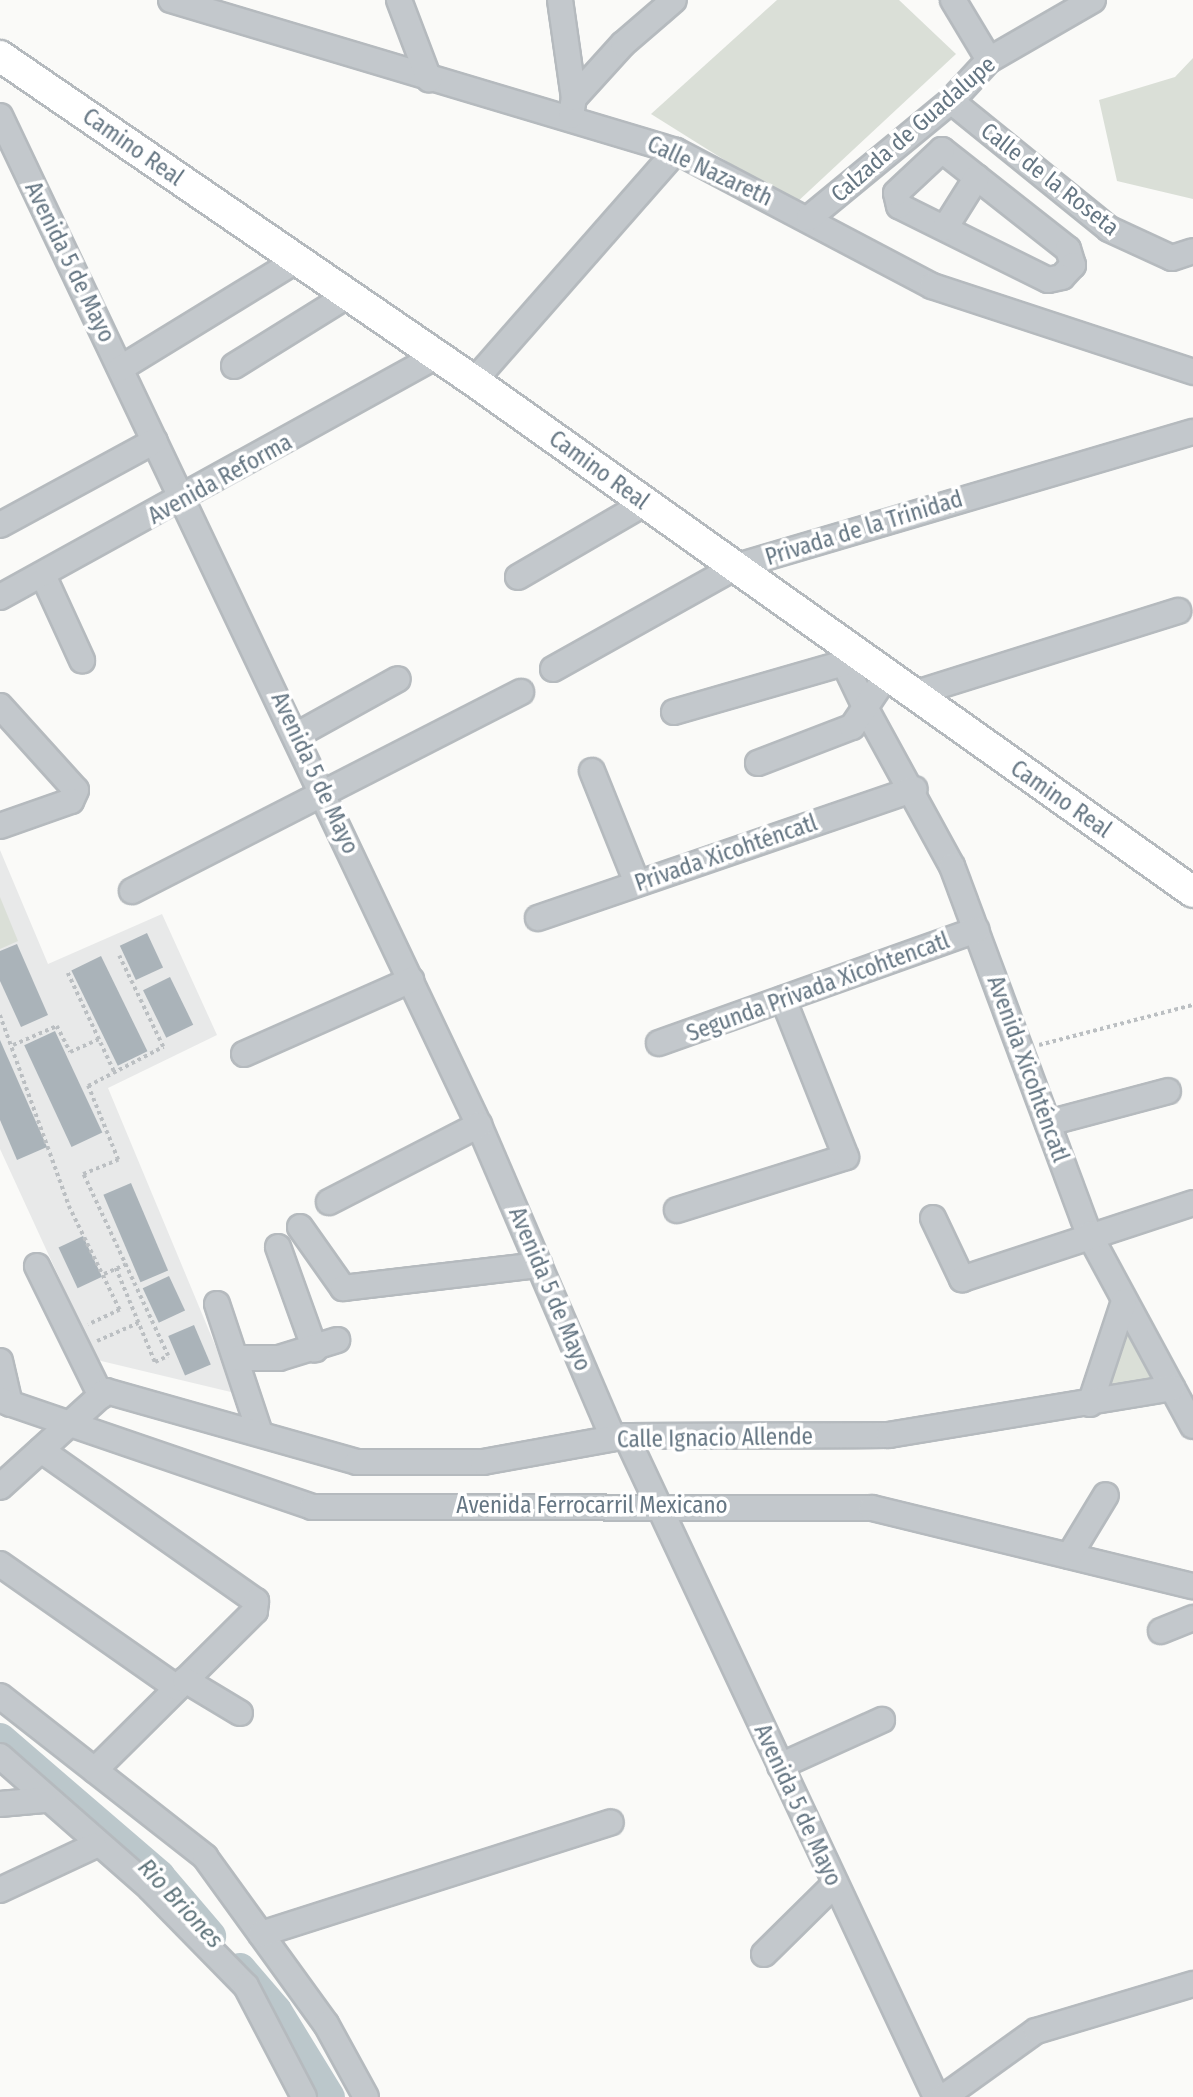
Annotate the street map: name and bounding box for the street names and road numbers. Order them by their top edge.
street label: Calzada de Guadalupe [825,50,1001,208]
street label: Camino Real [77,102,189,192]
street label: Calle de la Roseta [976,117,1124,241]
street label: Calle Nazareth [643,130,777,212]
street label: Avenida 5 de Mayo [19,177,121,347]
street label: Camino Real [544,425,654,515]
street label: Avenida Reforma [143,428,297,530]
street label: Privada de la Trinidad [762,485,966,571]
street label: Avenida 5 de Mayo [265,688,365,858]
street label: Camino Real [1005,754,1117,844]
street label: Privada Xicohténcatl [631,809,821,897]
street label: Segunda Privada Xicohtencatl [683,927,953,1047]
street label: Avenida Xicohténcatl [982,972,1074,1166]
street label: Avenida 5 de Mayo [503,1203,597,1375]
street label: Calle Ignacio Allende [617,1422,813,1454]
street label: Avenida Ferrocarril Mexicano [456,1491,728,1519]
street label: Avenida 5 de Mayo [748,1720,848,1890]

